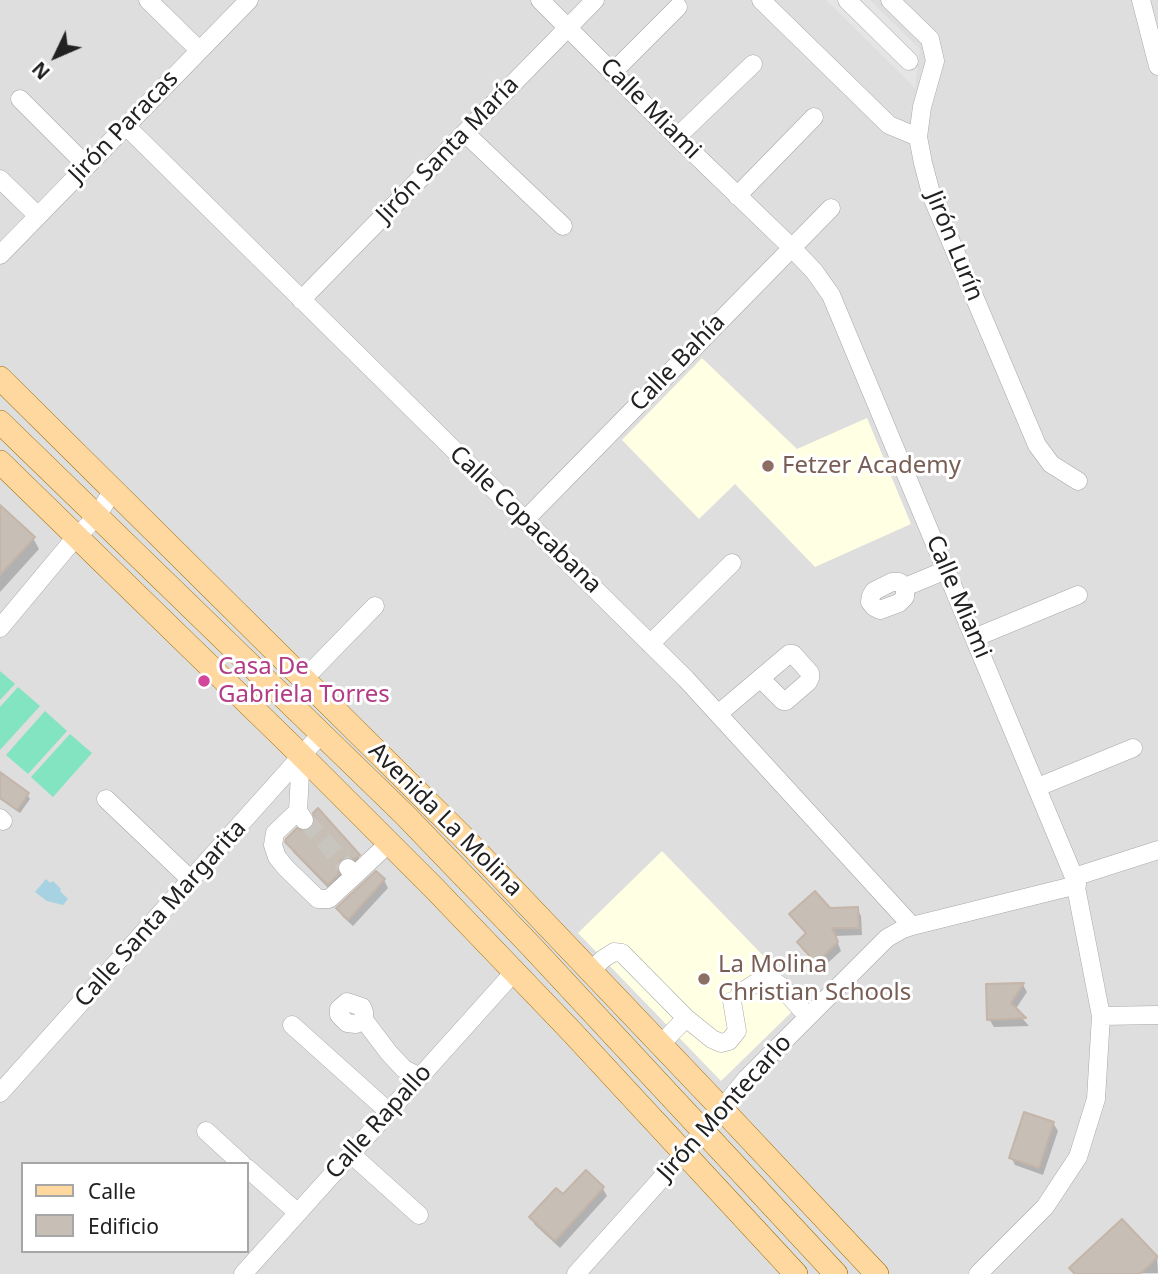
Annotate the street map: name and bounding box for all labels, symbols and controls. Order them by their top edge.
north arrow [21,21,91,91]
street label: Calle Miami [594,53,706,165]
text: N [26,56,56,85]
street label: Jirón Paracas [63,65,185,189]
street label: Jirón Santa María [371,71,525,229]
street label: Jirón Lurín [919,187,989,305]
street label: Calle Bahía [624,308,732,418]
street label: Calle Copacabana [443,440,607,600]
place label: Fetzer Academy [782,452,961,480]
marker: Fetzer Academy [760,458,776,474]
street label: Calle Miami [919,531,997,663]
place label: Casa De Gabriela Torres [218,653,390,709]
marker: Casa De Gabriela Torres [196,673,212,689]
street label: Avenida La Molina [362,737,528,903]
street label: Calle Santa Margarita [69,814,253,1014]
place label: La Molina Christian Schools [718,951,911,1007]
marker: La Molina Christian Schools [696,971,712,987]
street label: Jirón Montecarlo [652,1029,798,1187]
street label: Calle Rapallo [320,1059,438,1185]
legend [21,1162,248,1253]
text: Calle [88,1177,136,1205]
text: Edificio [88,1212,159,1240]

